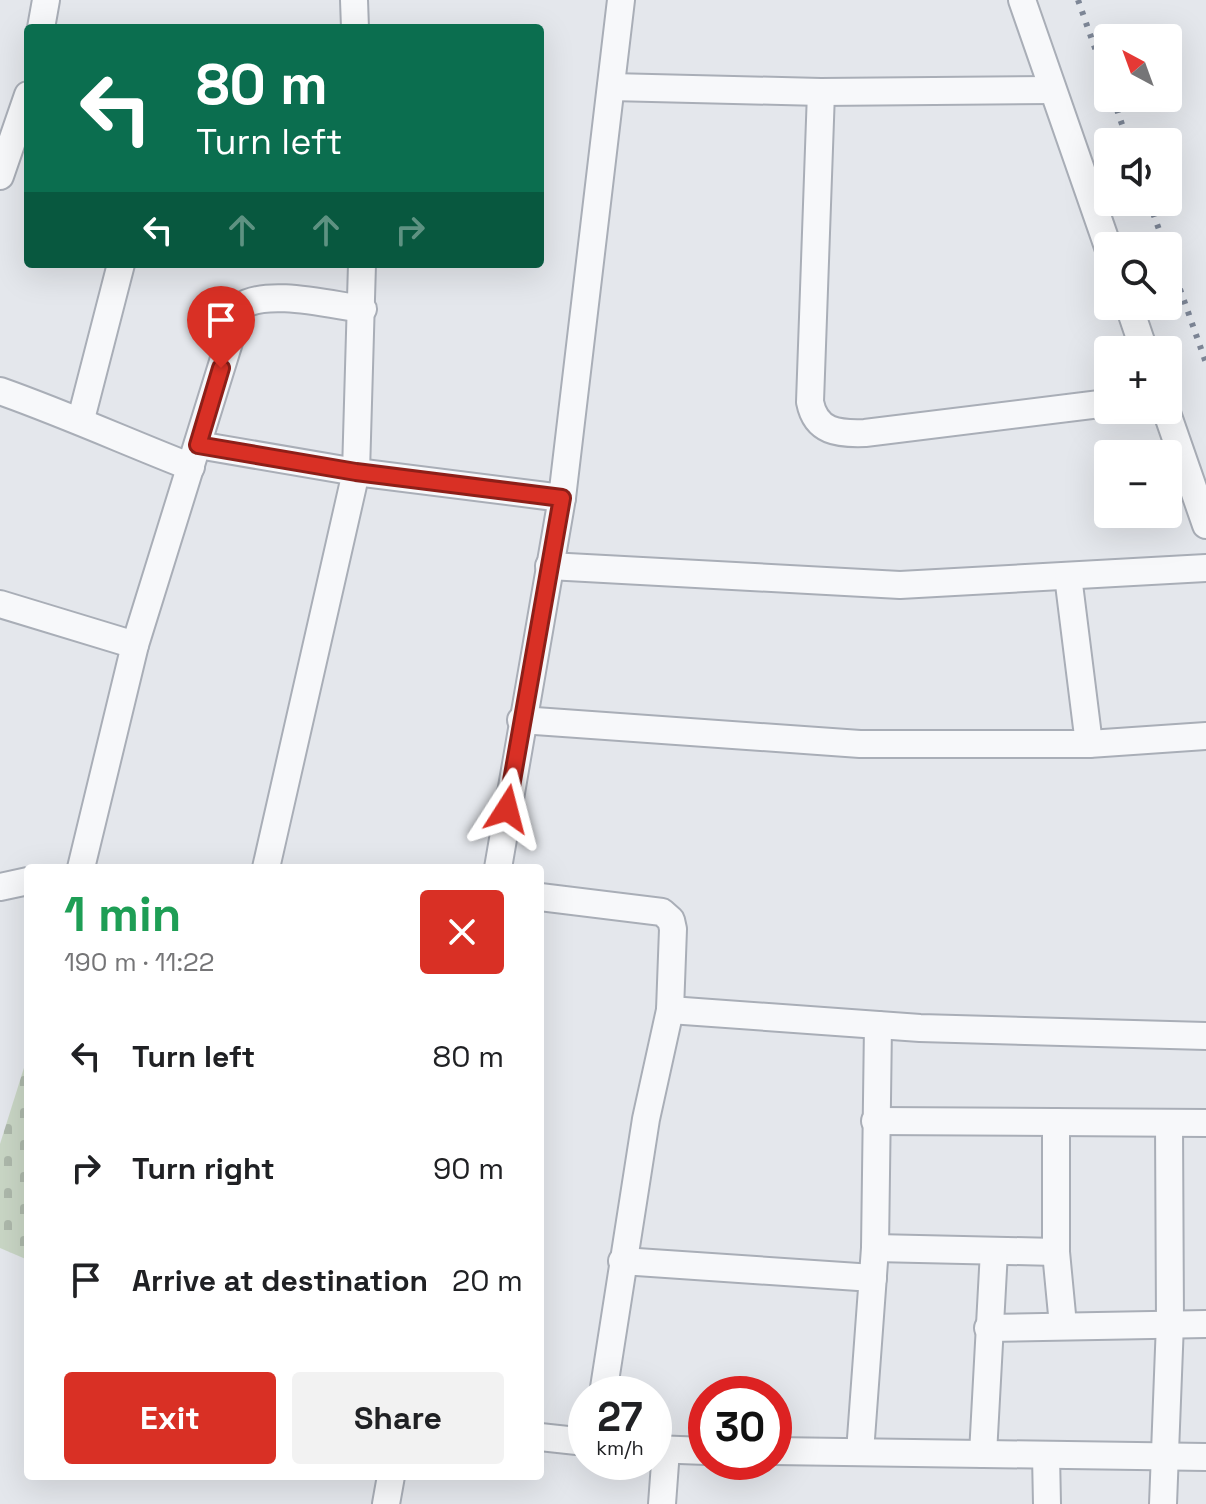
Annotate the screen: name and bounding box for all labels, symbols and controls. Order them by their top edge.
north arrow [1094,24,1182,112]
map controls [1094,24,1182,528]
text: 80 m [196,49,328,120]
icon: left [64,56,168,160]
text: Turn left [196,119,343,165]
button: sound [1094,128,1182,216]
icon: left [136,208,180,252]
icon: ahead [220,208,264,252]
icon: ahead [304,208,348,252]
icon: right [388,208,432,252]
button: search [1094,232,1182,320]
pin [187,286,255,368]
icon: arrive [199,298,243,342]
button: + [1094,336,1182,424]
button: − [1094,440,1182,528]
position arrow [465,767,549,851]
text: 1 min [64,884,181,945]
button: close [420,890,504,974]
text: 190 m · 11:22 [64,945,214,979]
icon: left [64,1034,108,1078]
text: Turn left [132,1037,255,1076]
text: 80 m [433,1037,504,1076]
icon: right [64,1146,108,1190]
text: Turn right [132,1149,275,1188]
text: 90 m [433,1149,504,1188]
icon: arrive [64,1258,108,1302]
text: Arrive at destination [132,1261,428,1300]
text: 20 m [452,1261,523,1300]
button: Exit [64,1372,276,1464]
button: Share [292,1372,504,1464]
speed limit sign: 30 [688,1376,792,1480]
text: 27 [597,1392,643,1443]
text: km/h [596,1435,644,1461]

